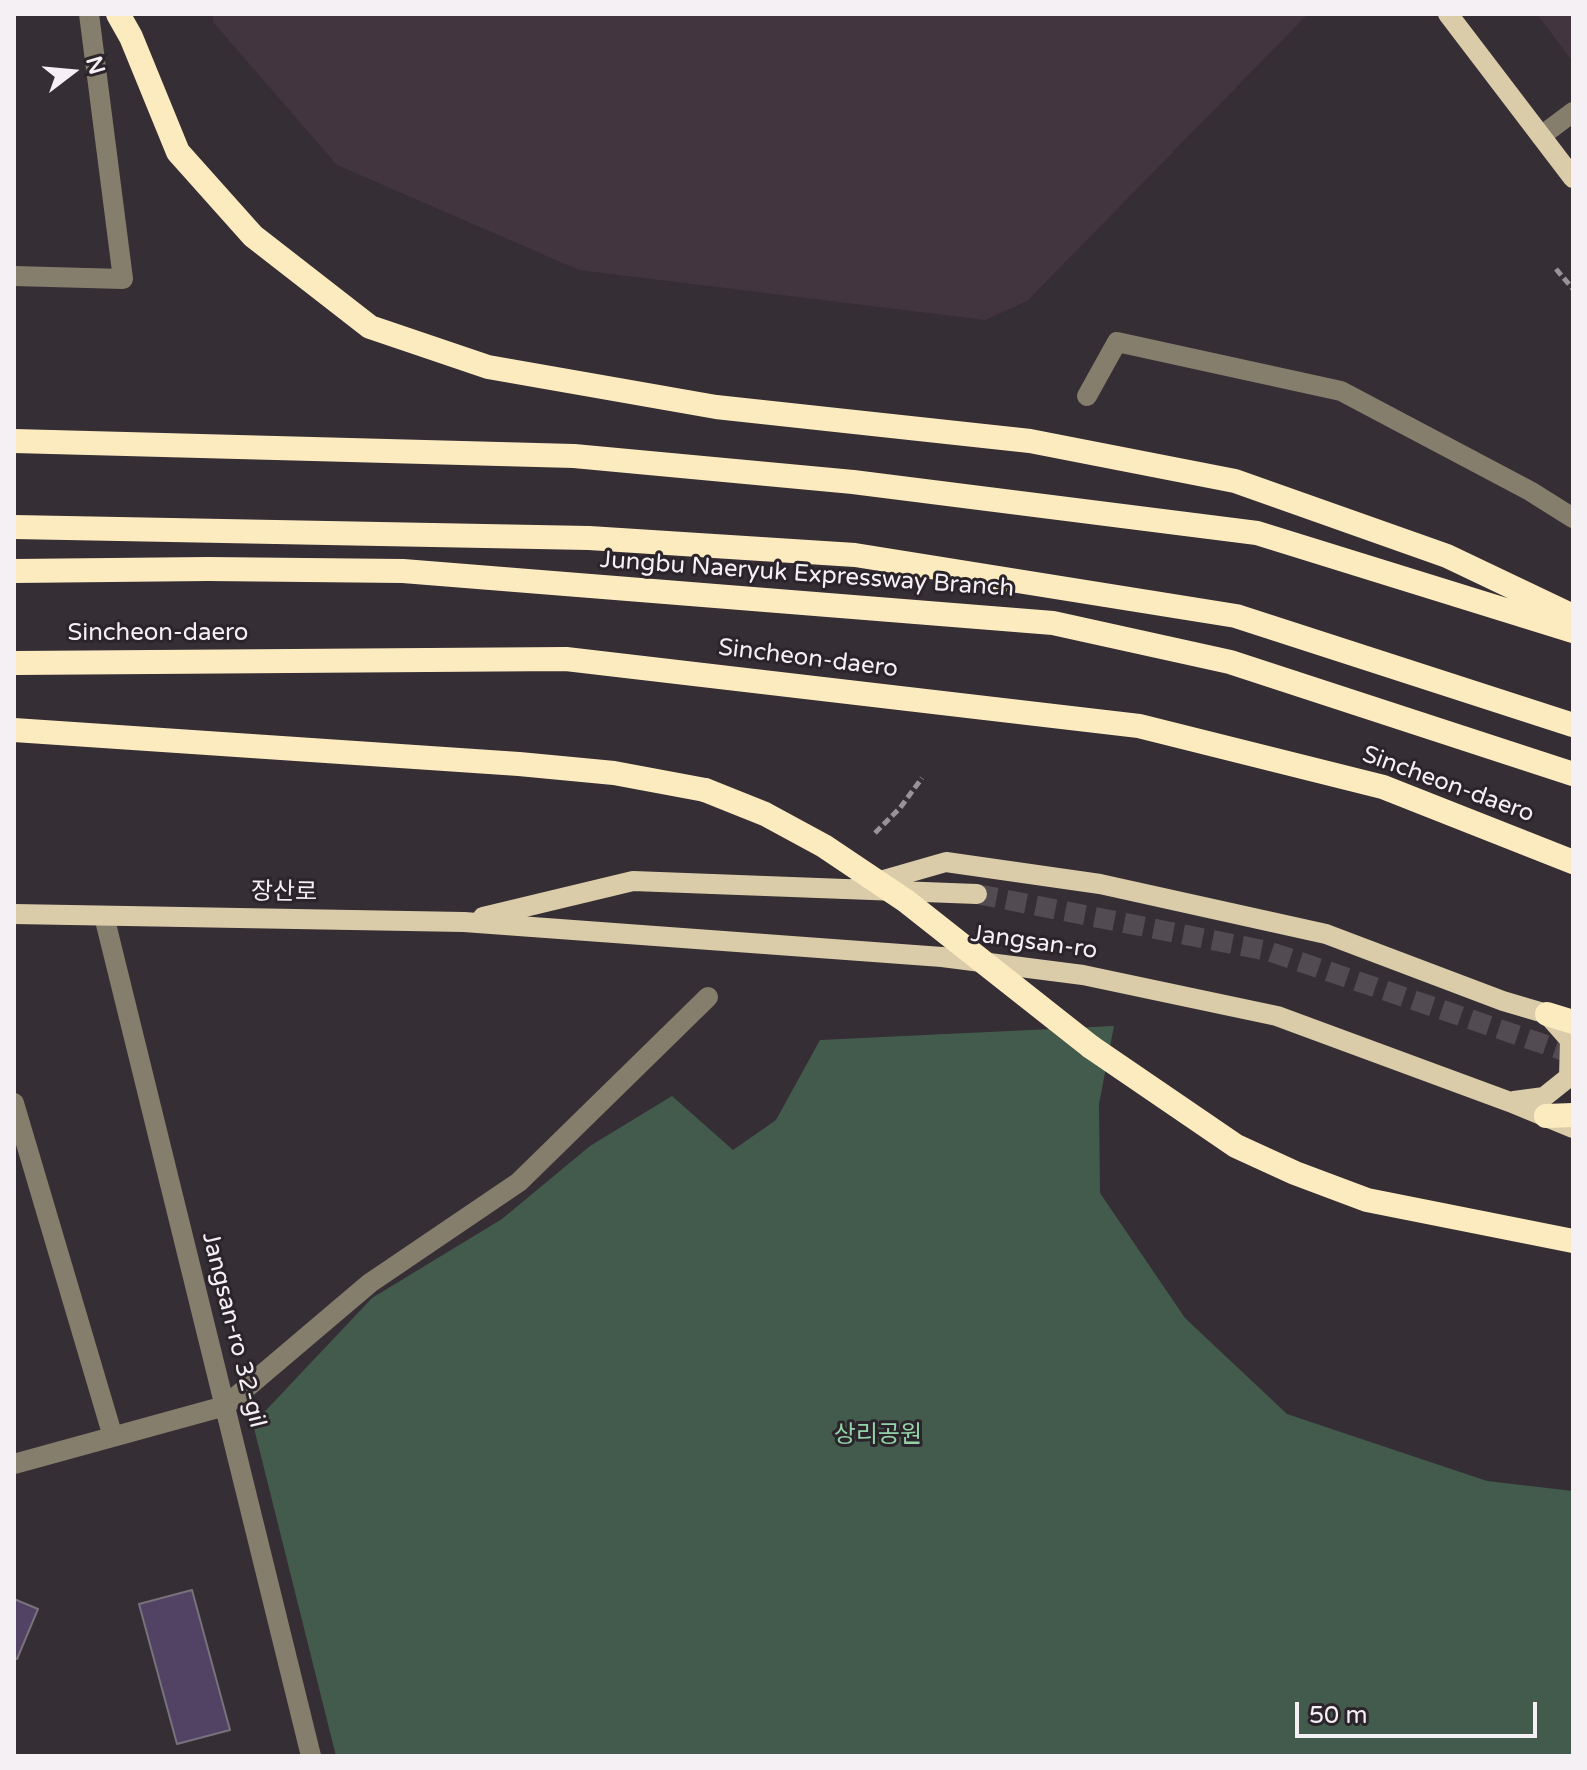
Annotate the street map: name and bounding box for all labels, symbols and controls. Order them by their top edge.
north arrow [32,32,112,112]
text: N [80,53,110,77]
street label: Jungbu Naeryuk Expressway Branch [599,546,1015,604]
street label: Sincheon-daero [68,620,248,648]
street label: Sincheon-daero [717,634,899,684]
street label: Sincheon-daero [1358,741,1538,829]
street label: 장산로 [251,878,317,908]
street label: Jangsan-ro [969,920,1099,966]
street label: Jangsan-ro 32-gil [195,1229,271,1431]
park label: 상리공원 [834,1422,922,1450]
scale bar [1299,1686,1541,1736]
text: 50 m [1309,1701,1367,1730]

